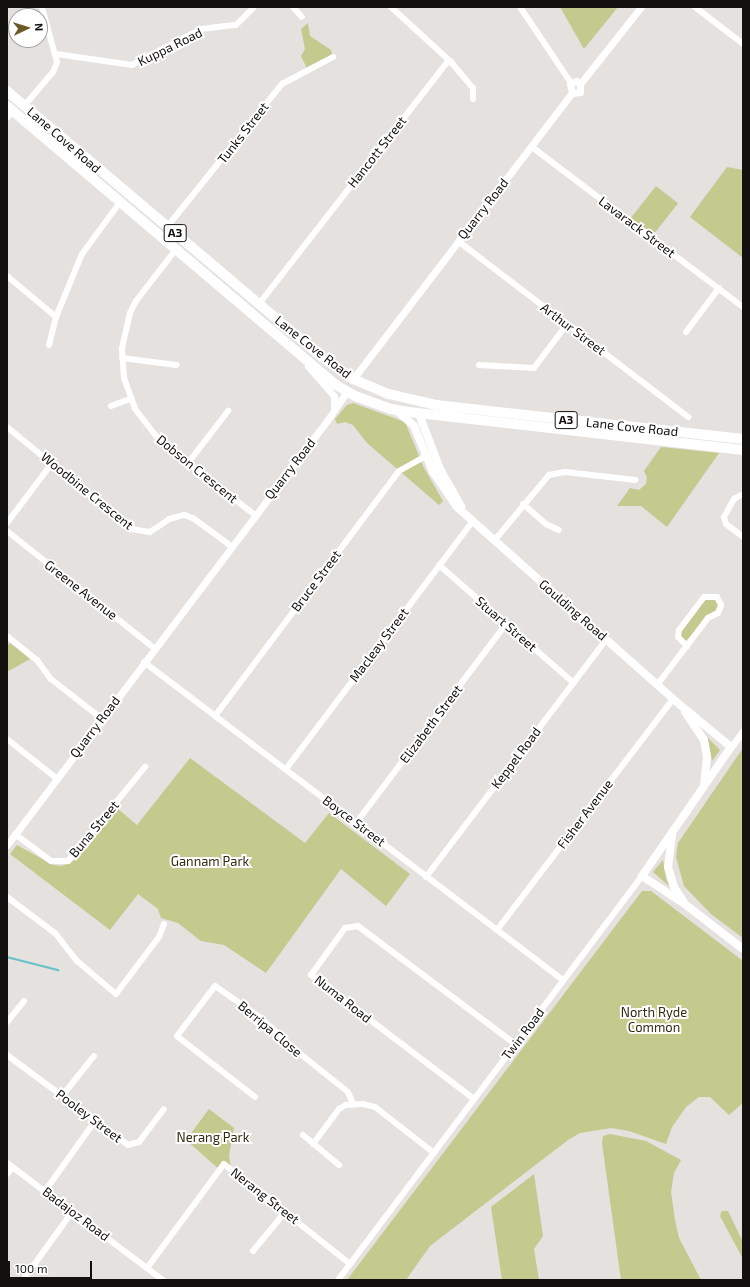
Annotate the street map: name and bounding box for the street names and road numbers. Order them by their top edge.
street label: Kuppa Road [135,25,205,69]
street label: Tunks Street [214,99,272,167]
street label: Lane Cove Road [24,104,104,176]
street label: Hancott Street [344,113,410,191]
street label: Quarry Road [454,175,512,243]
street label: Lavarack Street [596,193,678,261]
road number: A3 [163,223,187,243]
street label: Arthur Street [537,299,609,359]
street label: Lane Cove Road [272,312,354,382]
road number: A3 [554,410,578,430]
street label: Lane Cove Road [585,414,679,440]
street label: Dobson Crescent [153,432,241,506]
street label: Quarry Road [261,435,319,503]
street label: Woodbine Crescent [38,449,136,533]
street label: Bruce Street [288,547,344,615]
street label: Greene Avenue [41,557,121,623]
street label: Goulding Road [536,576,610,644]
street label: Stuart Street [472,593,540,655]
street label: Macleay Street [346,605,412,685]
street label: Elizabeth Street [396,682,466,766]
street label: Quarry Road [67,693,123,761]
street label: Keppel Road [488,724,544,792]
street label: Fisher Avenue [554,776,616,852]
street label: Boyce Street [320,792,388,850]
street label: Buna Street [66,797,122,861]
street label: Numa Road [311,972,375,1026]
street label: Berripa Close [235,998,305,1060]
street label: Twin Road [498,1005,548,1063]
street label: Pooley Street [53,1086,125,1146]
street label: Nerang Street [228,1165,302,1227]
street label: Badajoz Road [39,1184,113,1244]

